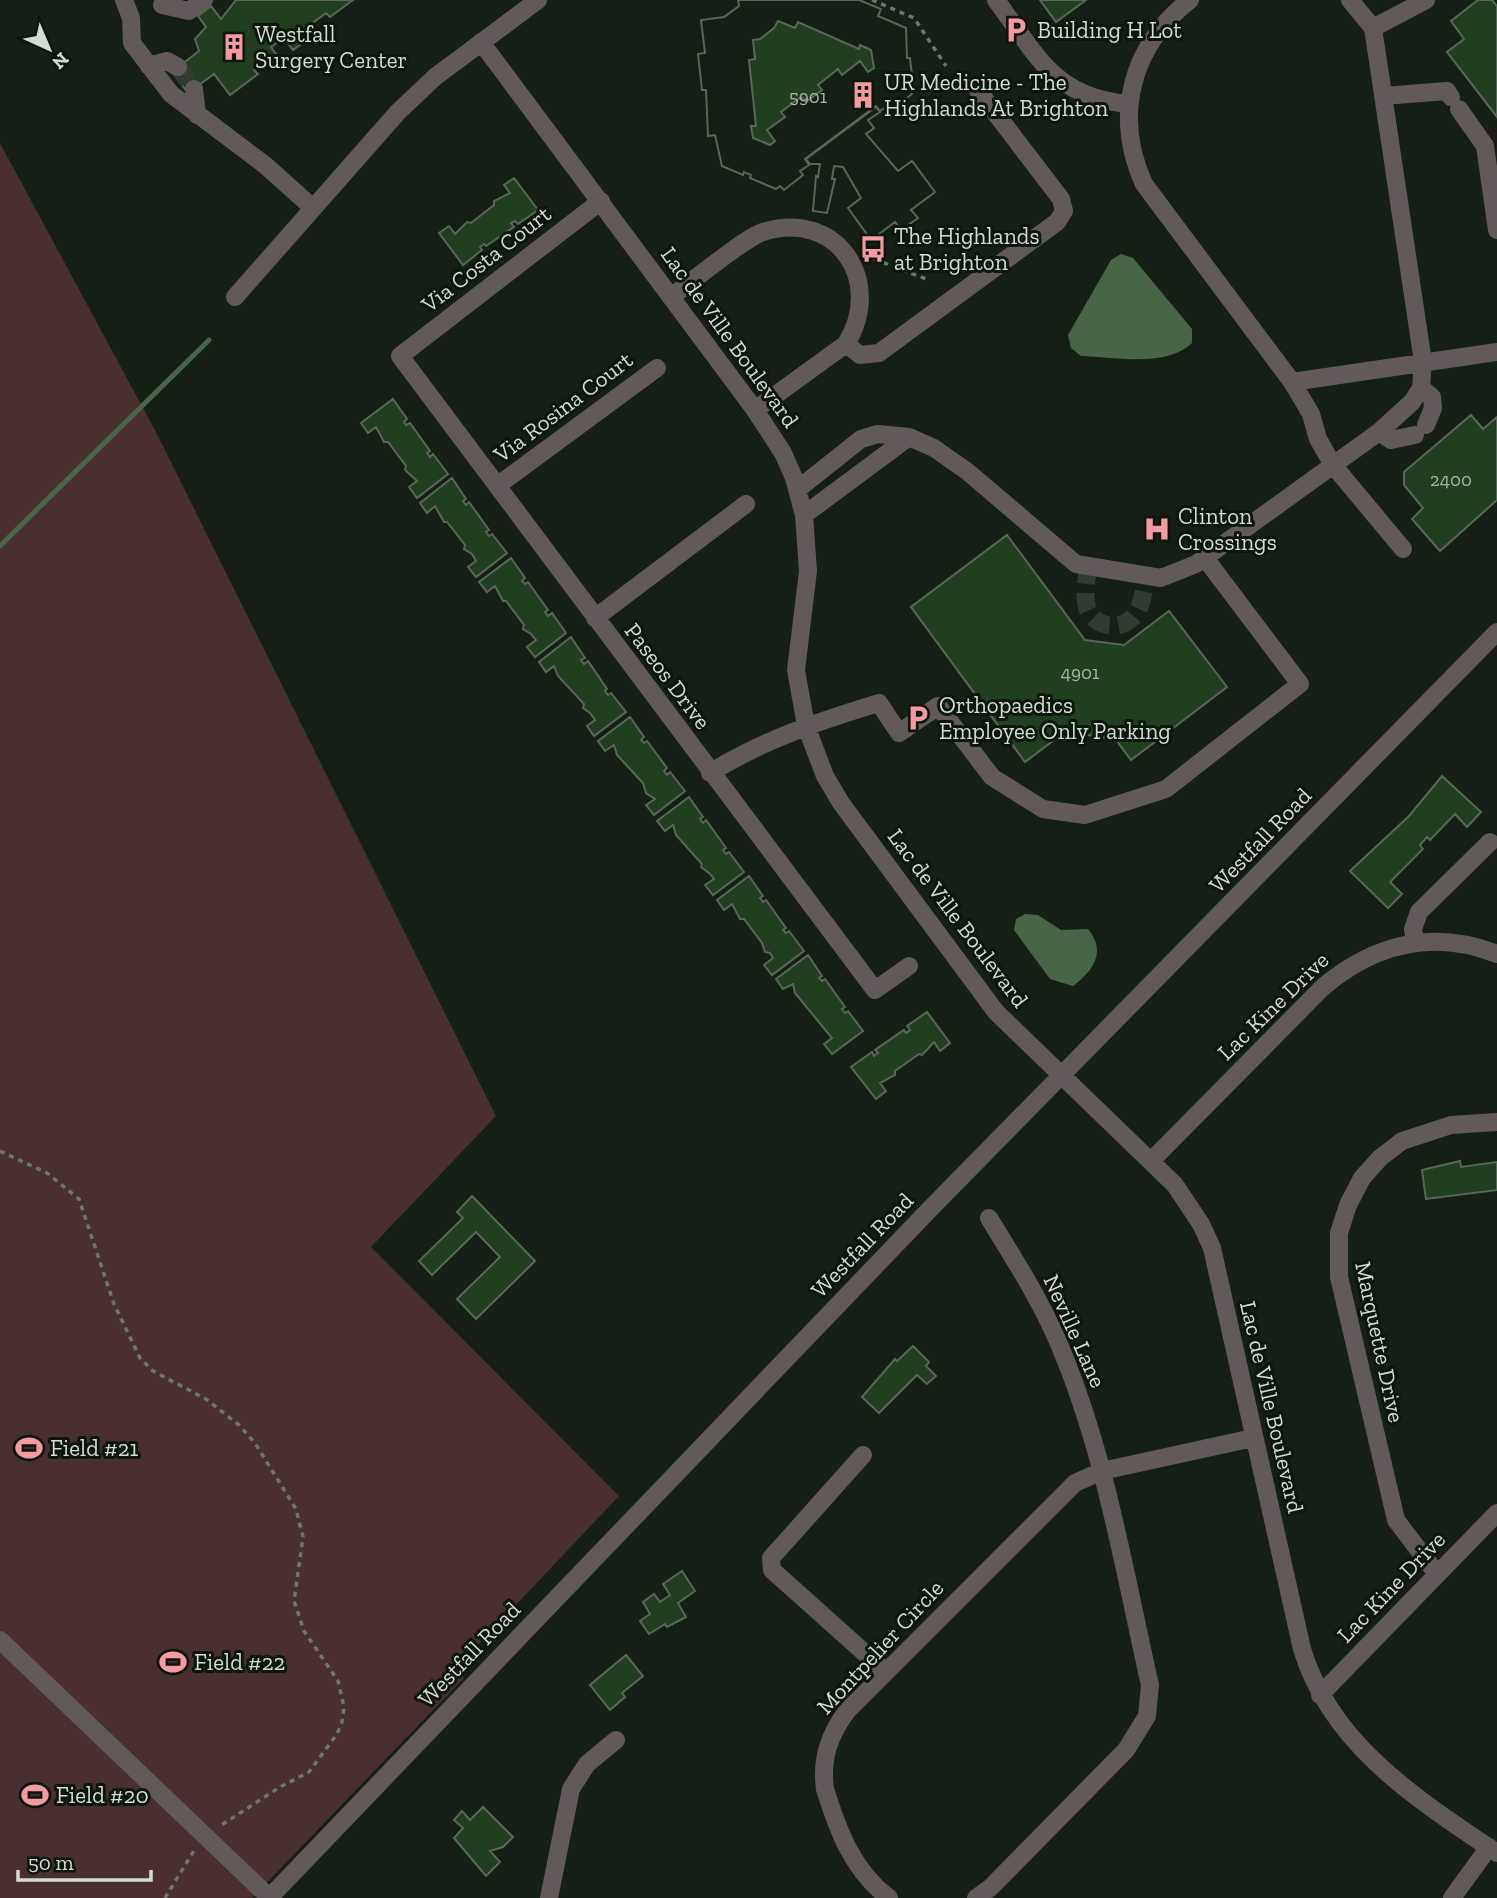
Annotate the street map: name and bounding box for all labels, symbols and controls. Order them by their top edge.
north arrow [14,14,84,84]
parking icon: Building H Lot [1001,15,1031,45]
place label: Building H Lot [1037,16,1182,44]
place label: Westfall Surgery Center [255,20,407,74]
building icon: Westfall Surgery Center [219,32,249,62]
text: N [47,48,74,74]
place label: UR Medicine - The Highlands At Brighton [884,68,1108,122]
building icon: UR Medicine - The Highlands At Brighton [848,80,878,110]
house number: 5901 [789,85,827,108]
street label: Via Costa Court [415,199,557,319]
place label: The Highlands at Brighton [894,222,1040,276]
bus stop icon: The Highlands at Brighton [858,234,888,264]
street label: Lac de Ville Boulevard [655,241,805,433]
street label: Via Rosina Court [487,345,638,469]
house number: 2400 [1430,468,1472,491]
place label: Clinton Crossings [1178,502,1277,556]
hospital icon: Clinton Crossings [1142,514,1172,544]
street label: Paseos Drive [619,617,717,735]
house number: 4901 [1061,661,1099,684]
place label: Orthopaedics Employee Only Parking [939,691,1171,745]
parking icon: Orthopaedics Employee Only Parking [903,703,933,733]
street label: Westfall Road [1203,781,1317,898]
street label: Lac de Ville Boulevard [882,823,1035,1013]
street label: Lac Kine Drive [1211,946,1335,1066]
street label: Westfall Road [805,1186,919,1303]
street label: Marquette Drive [1349,1259,1411,1425]
street label: Neville Lane [1038,1270,1112,1392]
street label: Lac de Ville Boulevard [1234,1298,1310,1516]
sports icon: Field #21 [14,1433,44,1463]
place label: Field #21 [50,1434,138,1462]
street label: Lac Kine Drive [1331,1525,1451,1649]
street label: Montpelier Circle [811,1574,949,1720]
street label: Westfall Road [412,1595,526,1712]
sports icon: Field #22 [158,1647,188,1677]
place label: Field #22 [194,1648,285,1676]
sports icon: Field #20 [20,1780,50,1810]
place label: Field #20 [56,1781,149,1809]
scale bar [18,1839,150,1883]
text: 50 m [28,1850,74,1875]

